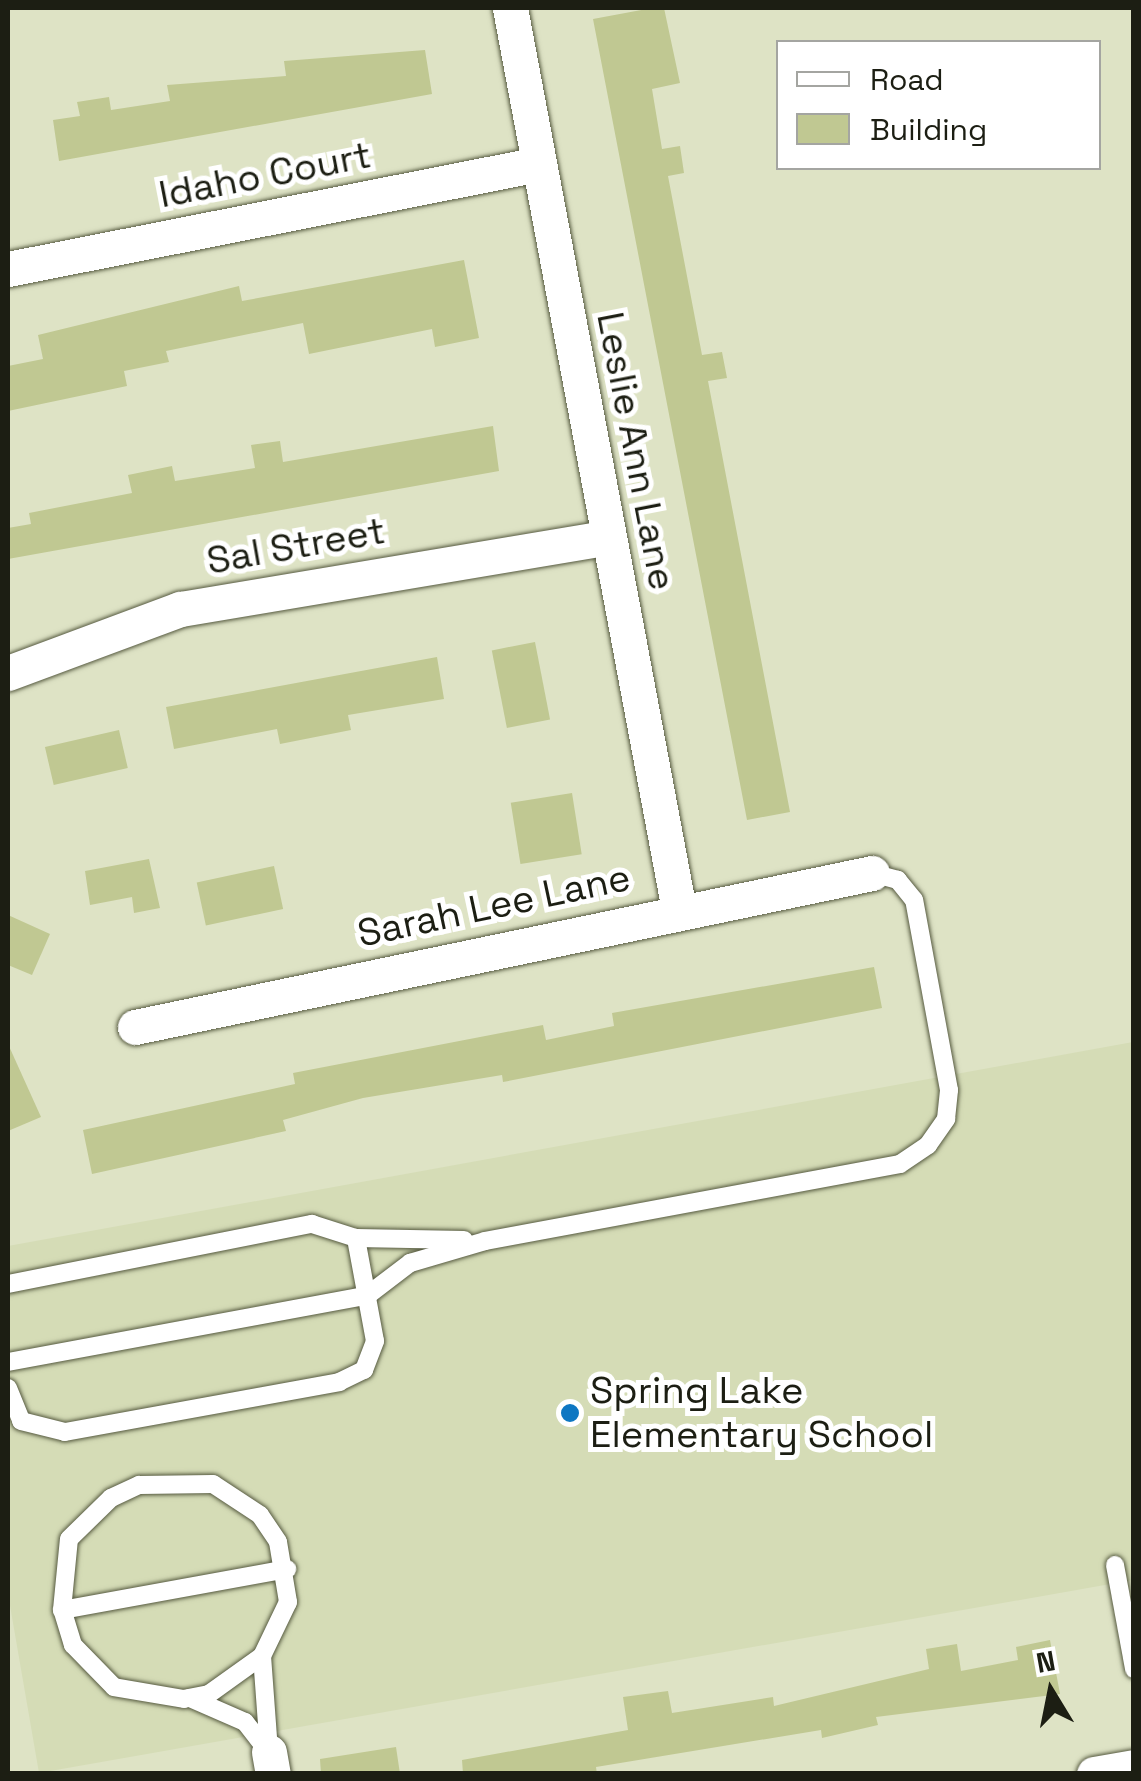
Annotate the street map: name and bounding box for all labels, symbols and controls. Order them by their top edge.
legend [776,40,1101,170]
text: Road [870,60,944,99]
text: Building [870,110,987,149]
street label: Idaho Court [155,132,375,218]
street label: Leslie Ann Lane [587,308,685,594]
street label: Sal Street [203,508,389,584]
street label: Sarah Lee Lane [354,855,634,957]
place label: Spring Lake Elementary School [590,1368,933,1458]
marker: Spring Lake Elementary School [559,1402,581,1424]
north arrow [1001,1641,1101,1741]
text: N [1033,1642,1058,1681]

